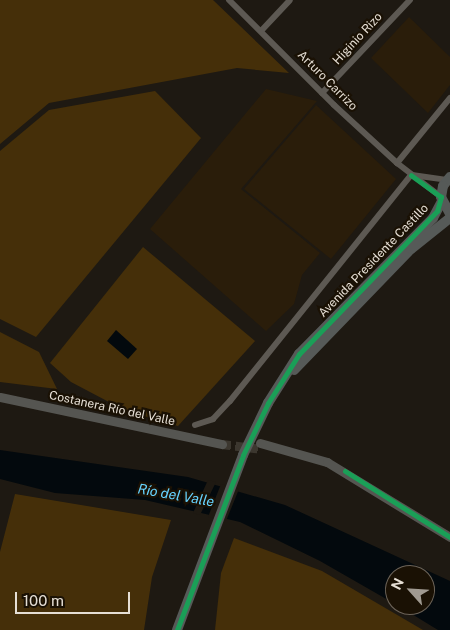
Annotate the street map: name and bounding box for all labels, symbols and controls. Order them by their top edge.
street label: Higinio Rizo [330,10,386,68]
street label: Arturo Carrizo [294,48,360,114]
street label: Avenida Presidente Castillo [316,201,432,321]
street label: Costanera Río del Valle [47,389,177,429]
water label: Río del Valle [136,480,216,510]
north arrow [385,565,435,615]
text: N [388,575,407,592]
scale bar [18,582,132,614]
text: 100 m [23,592,64,609]

